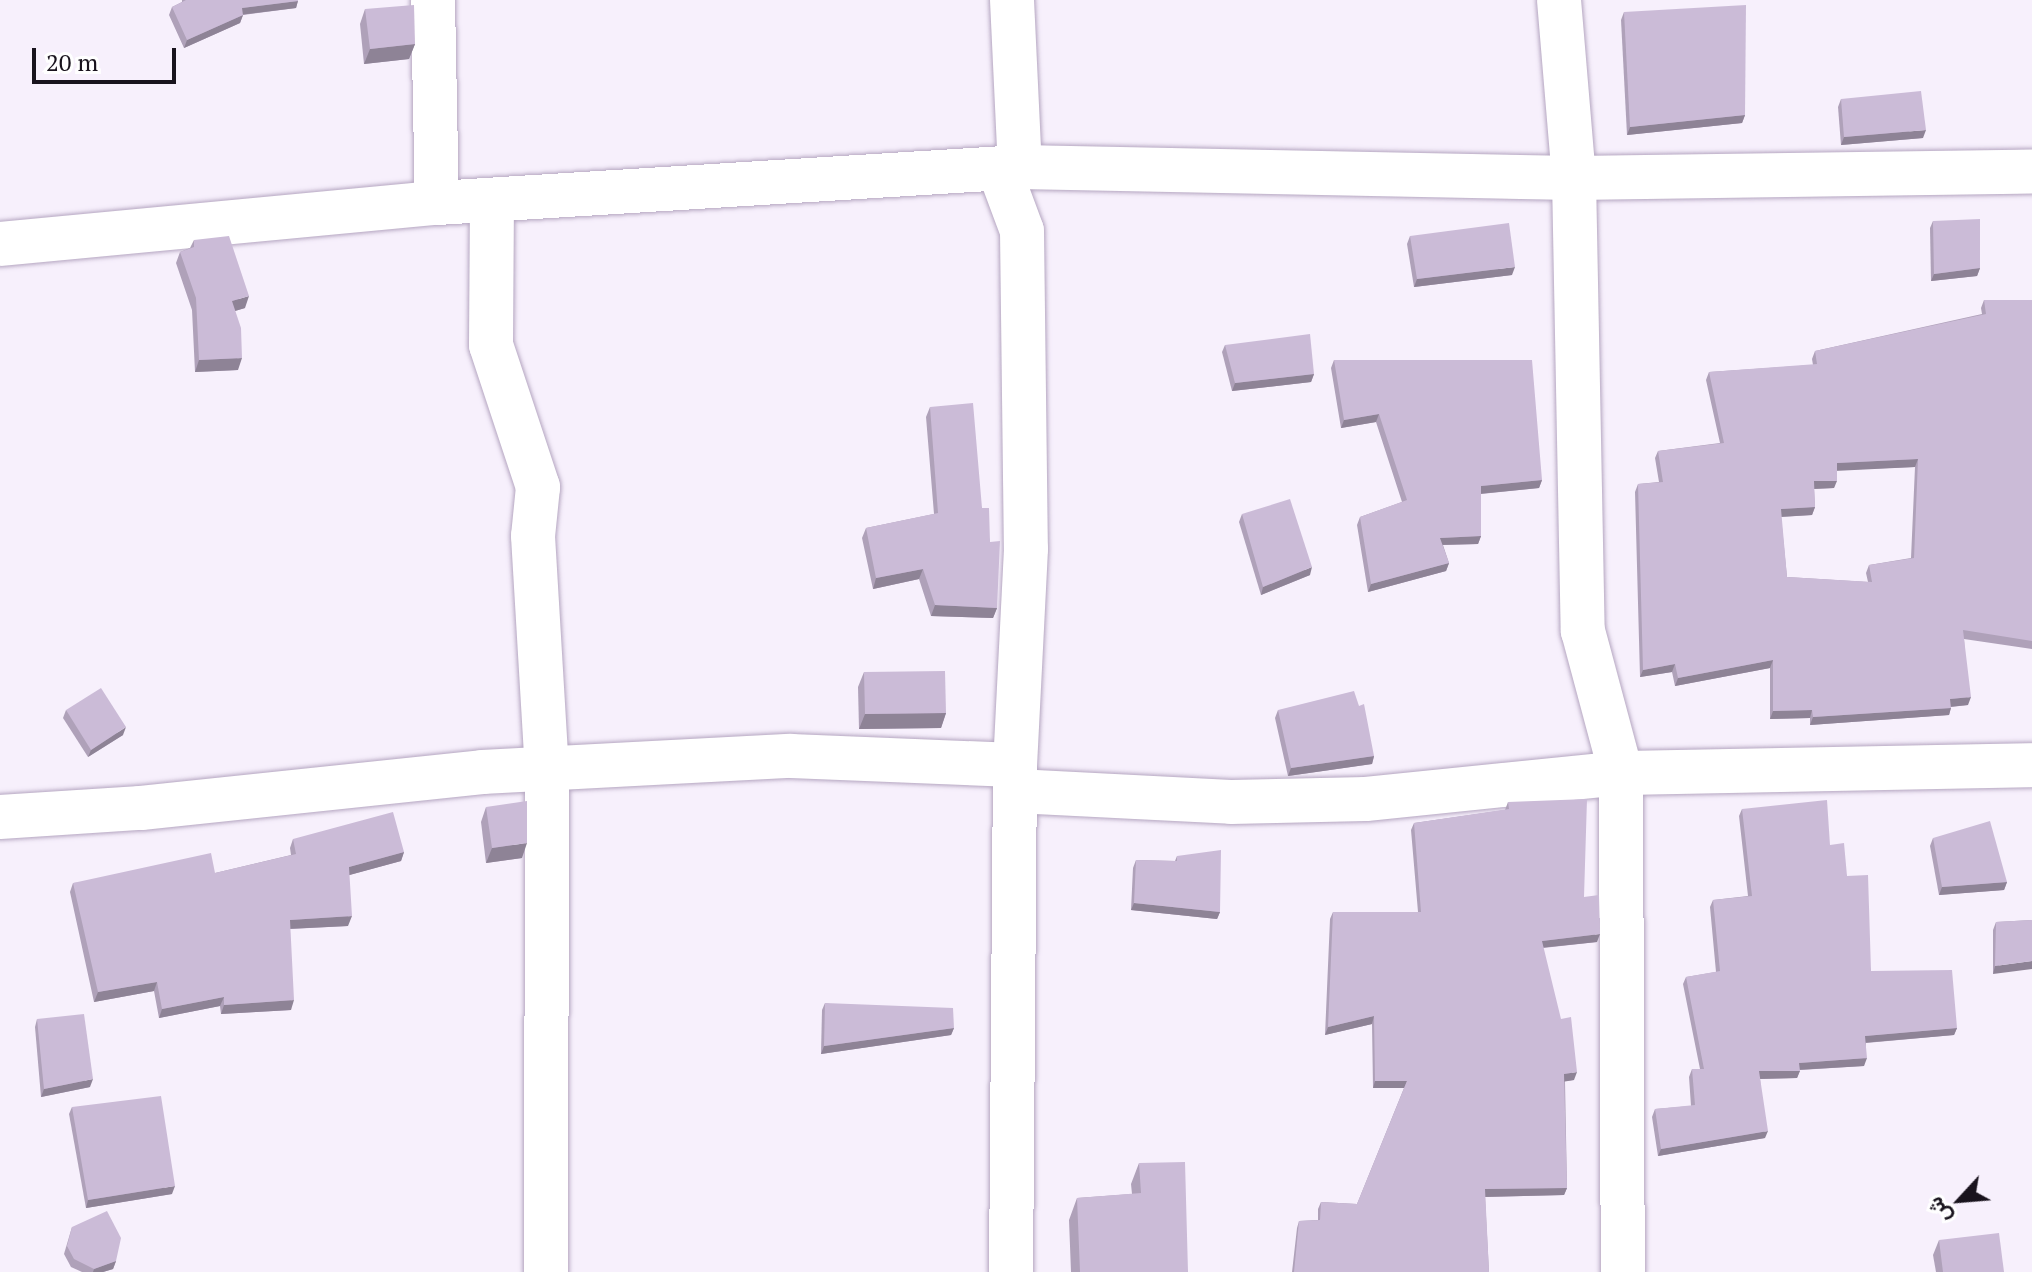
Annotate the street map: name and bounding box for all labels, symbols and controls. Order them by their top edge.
scale bar [36,32,180,82]
text: 20 m [46,46,98,78]
north arrow [1920,1160,2000,1240]
text: ش [1919,1193,1957,1229]

